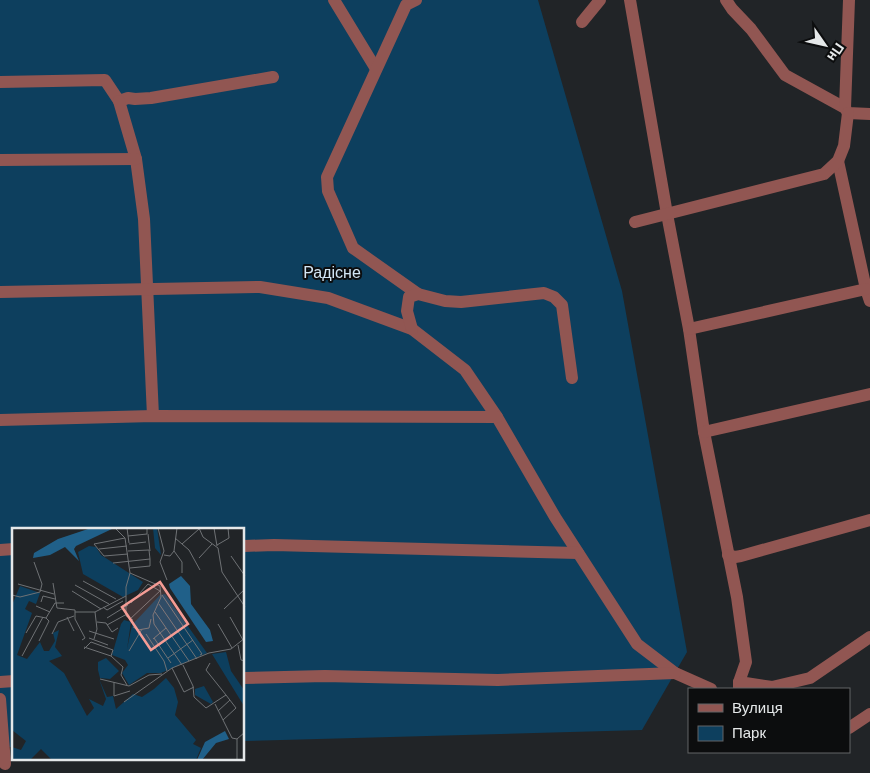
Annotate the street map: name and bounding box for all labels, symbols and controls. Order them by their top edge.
north arrow [800,20,850,70]
text: Пн [824,40,848,64]
park label: Радісне [303,264,361,281]
inset map [12,528,245,760]
legend [688,688,850,753]
text: Вулиця [732,699,783,716]
text: Парк [732,724,766,741]

